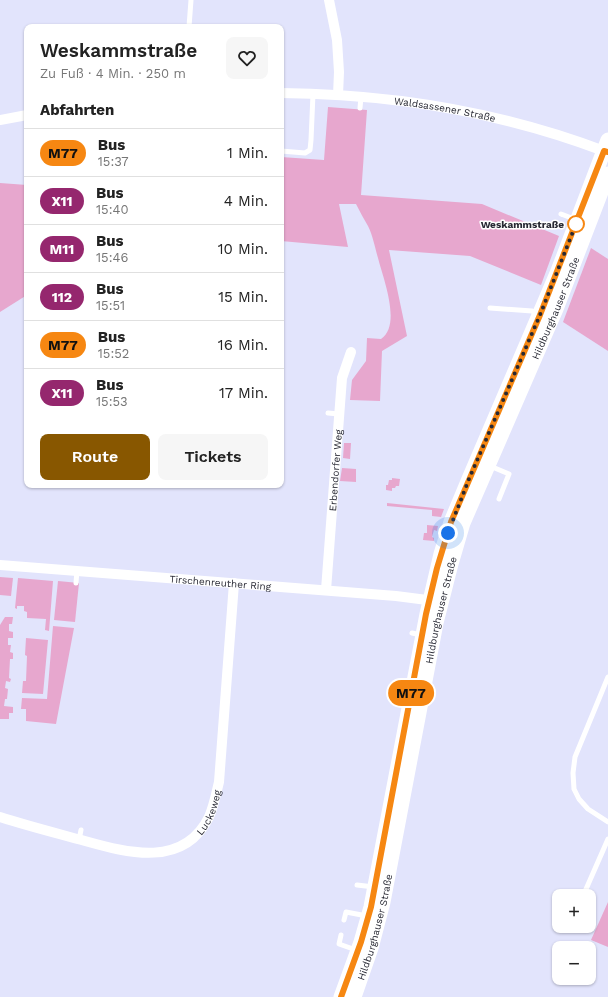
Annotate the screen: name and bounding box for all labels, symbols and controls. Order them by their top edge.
button: heart [226,37,268,79]
text: Weskammstraße [40,39,197,62]
text: Zu Fuß · 4 Min. · 250 m [40,66,186,81]
street label: Waldsassener Straße [394,95,497,123]
text: Abfahrten [40,101,114,119]
text: Bus [98,136,125,154]
text: 1 Min. [227,144,268,162]
text: M77 [48,145,78,161]
text: 15:37 [98,154,129,169]
text: Bus [96,184,124,202]
text: 4 Min. [224,192,268,210]
text: X11 [52,193,72,209]
text: 15:40 [96,202,129,217]
marker: Weskammstraße [567,215,585,233]
place label: Weskammstraße [481,219,564,230]
text: Bus [96,232,124,250]
text: 10 Min. [218,240,268,258]
text: M11 [50,241,74,257]
text: 15:46 [96,250,128,265]
street label: Hildburghauser Straße [529,255,581,361]
text: Bus [96,280,124,298]
text: 15 Min. [218,288,268,306]
text: 112 [52,289,72,305]
text: 15:51 [96,298,125,313]
text: Bus [98,328,125,346]
text: 16 Min. [218,336,268,354]
text: M77 [48,337,78,353]
text: 15:52 [98,346,129,361]
text: Bus [96,376,124,394]
text: 17 Min. [219,384,268,402]
text: X11 [52,385,72,401]
text: 15:53 [96,394,128,409]
street label: Erbendorfer Weg [326,428,344,512]
button: Route [40,434,150,480]
button: Tickets [158,434,268,480]
your location [438,523,458,543]
street label: Hildburghauser Straße [423,555,458,664]
street label: Tirschenreuther Ring [169,573,272,592]
line badge: M77 [388,680,434,706]
text: M77 [396,685,426,701]
street label: Luckeweg [194,788,223,837]
street label: Hildburghauser Straße [355,873,394,982]
map controls [552,889,596,985]
button: + [552,889,596,933]
button: − [552,941,596,985]

